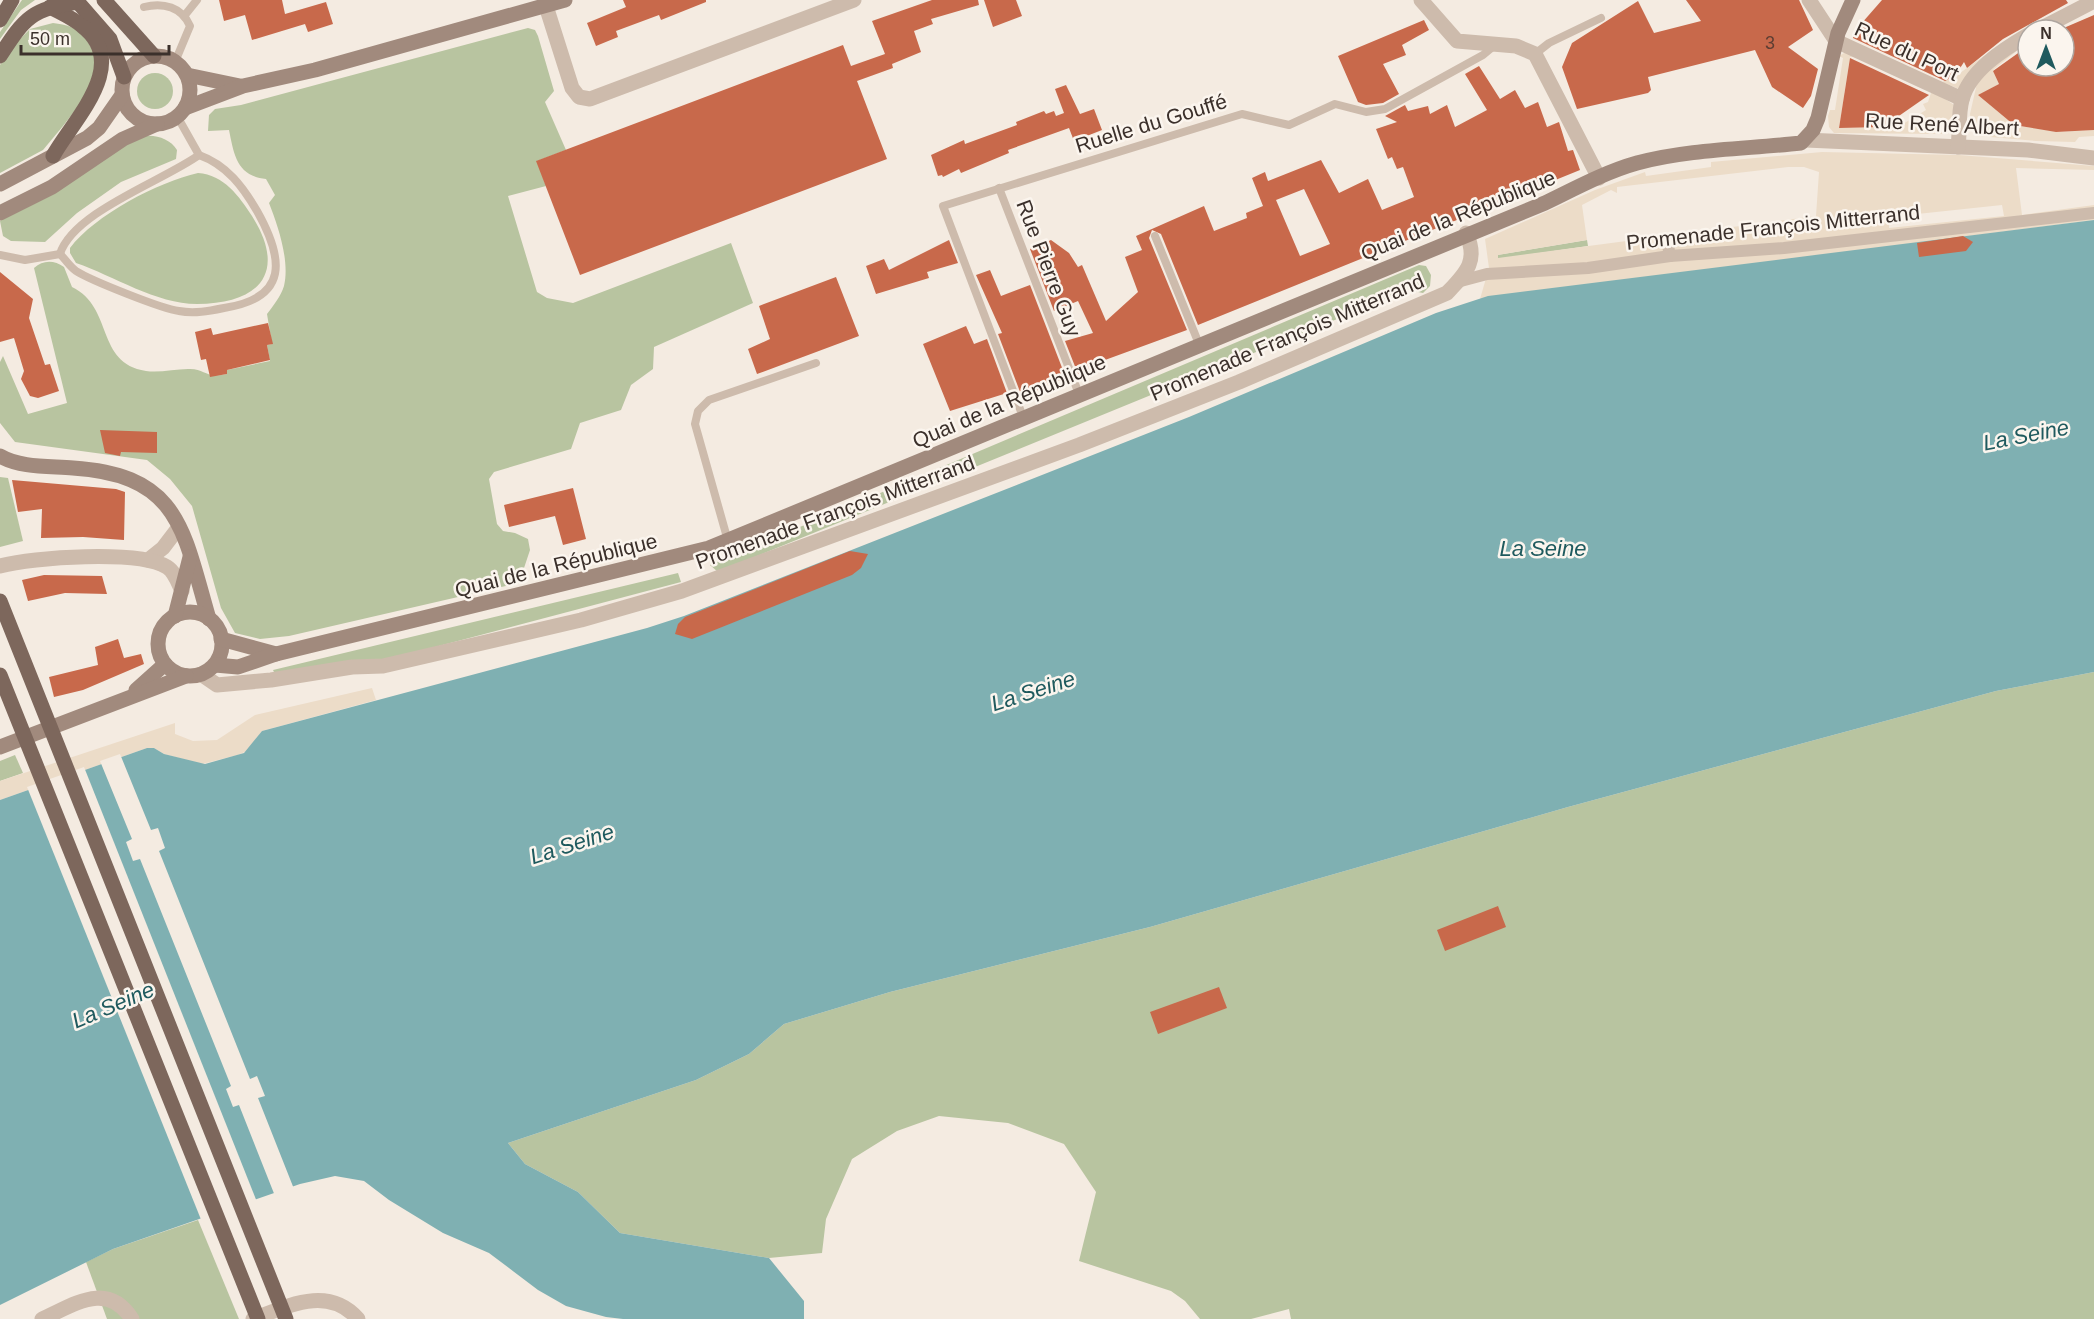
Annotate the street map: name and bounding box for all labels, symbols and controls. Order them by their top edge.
street label: Rue du Port [1851,17,1963,85]
scale bar [21,18,170,56]
north arrow [2016,18,2076,78]
text: N [2040,25,2052,42]
text: 50 m [30,29,70,49]
house number: 3 [1765,33,1775,53]
street label: Ruelle du Gouffé [1072,89,1230,157]
street label: Rue René Albert [1864,108,2020,140]
street label: Quai de la République [1357,165,1559,265]
street label: Rue Pierre Guy [1012,196,1086,340]
street label: Promenade François Mitterrand [1625,200,1921,254]
street label: Promenade François Mitterrand [1147,269,1427,405]
street label: Quai de la République [909,350,1109,452]
water label: La Seine [1981,414,2071,456]
street label: Promenade François Mitterrand [692,451,978,573]
street label: Quai de la République [452,529,660,601]
water label: La Seine [1500,536,1586,561]
water label: La Seine [988,666,1078,716]
water label: La Seine [527,819,617,869]
water label: La Seine [68,977,158,1033]

